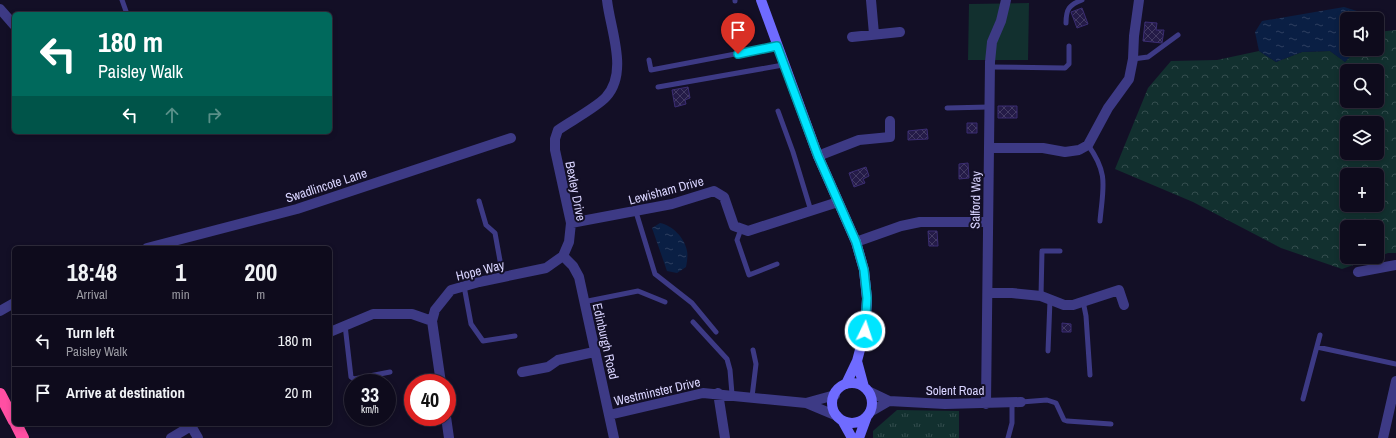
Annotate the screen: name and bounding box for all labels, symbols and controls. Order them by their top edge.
map controls [1340,12,1384,264]
button: sound [1340,12,1384,56]
pin [721,13,755,54]
icon: arrive [727,19,749,41]
text: 180 m [98,23,163,61]
icon: left [32,28,84,80]
text: Paisley Walk [98,59,183,84]
button: search [1340,64,1384,108]
icon: left [119,104,141,126]
icon: ahead [161,104,183,126]
icon: right [203,104,225,126]
button: layers [1340,116,1384,160]
street label: Bexley Drive [561,160,590,222]
street label: Swadlincote Lane [283,164,369,207]
button: + [1340,168,1384,212]
street label: Salford Way [966,170,985,229]
street label: Lewisham Drive [627,172,706,209]
button: − [1340,220,1384,264]
text: 18:48 [67,256,117,288]
text: 1 [175,256,186,288]
text: 200 [244,256,277,288]
street label: Hope Way [454,256,507,285]
text: Arrival [77,286,107,303]
text: min [172,286,190,303]
text: m [256,286,265,303]
street label: Edinburgh Road [588,301,623,381]
position arrow [844,310,886,352]
text: Turn left [66,322,114,343]
icon: left [32,330,54,352]
text: 180 m [278,330,312,351]
text: Paisley Walk [66,343,127,360]
street label: Westminster Drive [612,373,702,410]
speed limit sign: 40 [404,374,456,426]
text: 33 [361,381,379,408]
icon: arrive [32,382,54,404]
text: Arrive at destination [66,382,185,403]
text: 20 m [285,382,312,403]
street label: Solent Road [926,382,984,399]
text: km/h [361,403,379,416]

